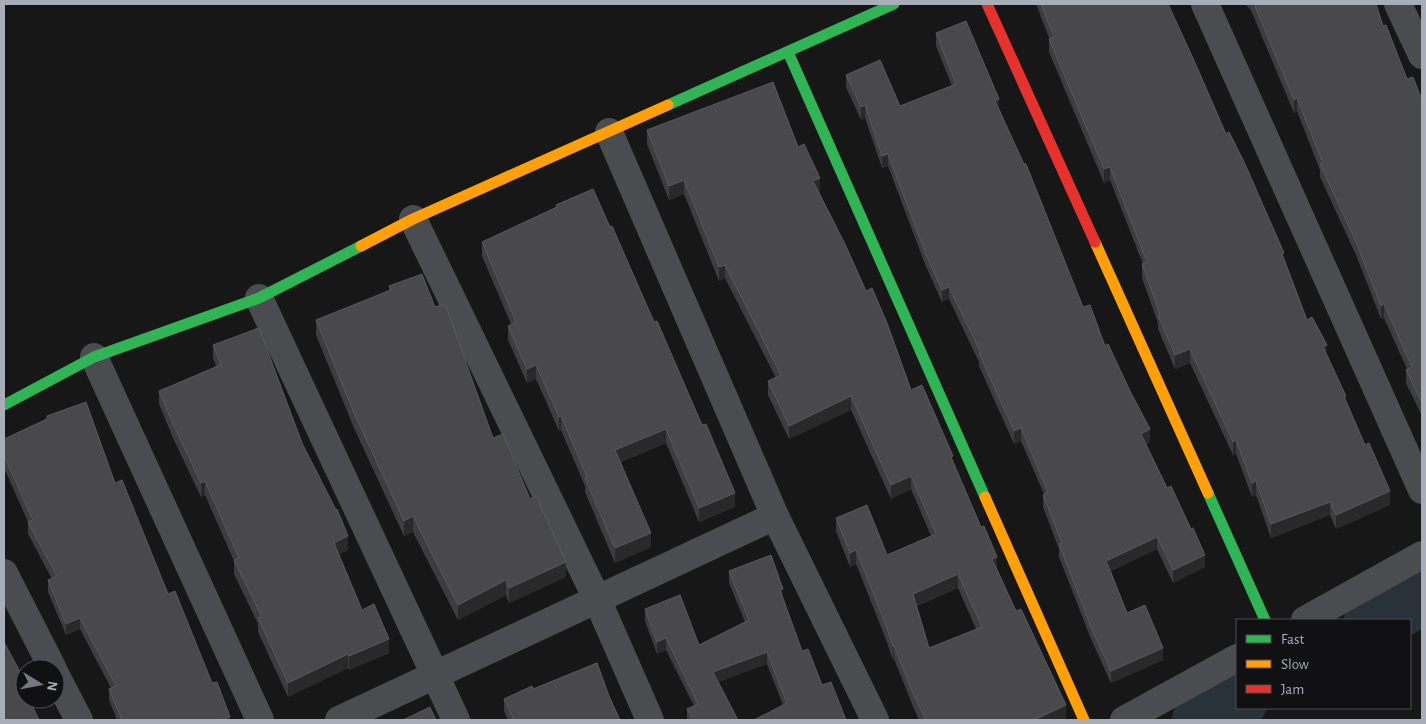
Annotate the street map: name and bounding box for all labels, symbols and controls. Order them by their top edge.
legend [1236,619,1411,709]
text: Fast [1281,632,1305,647]
text: Slow [1281,657,1309,672]
north arrow [15,659,65,709]
text: N [44,680,60,692]
text: Jam [1281,682,1304,697]

